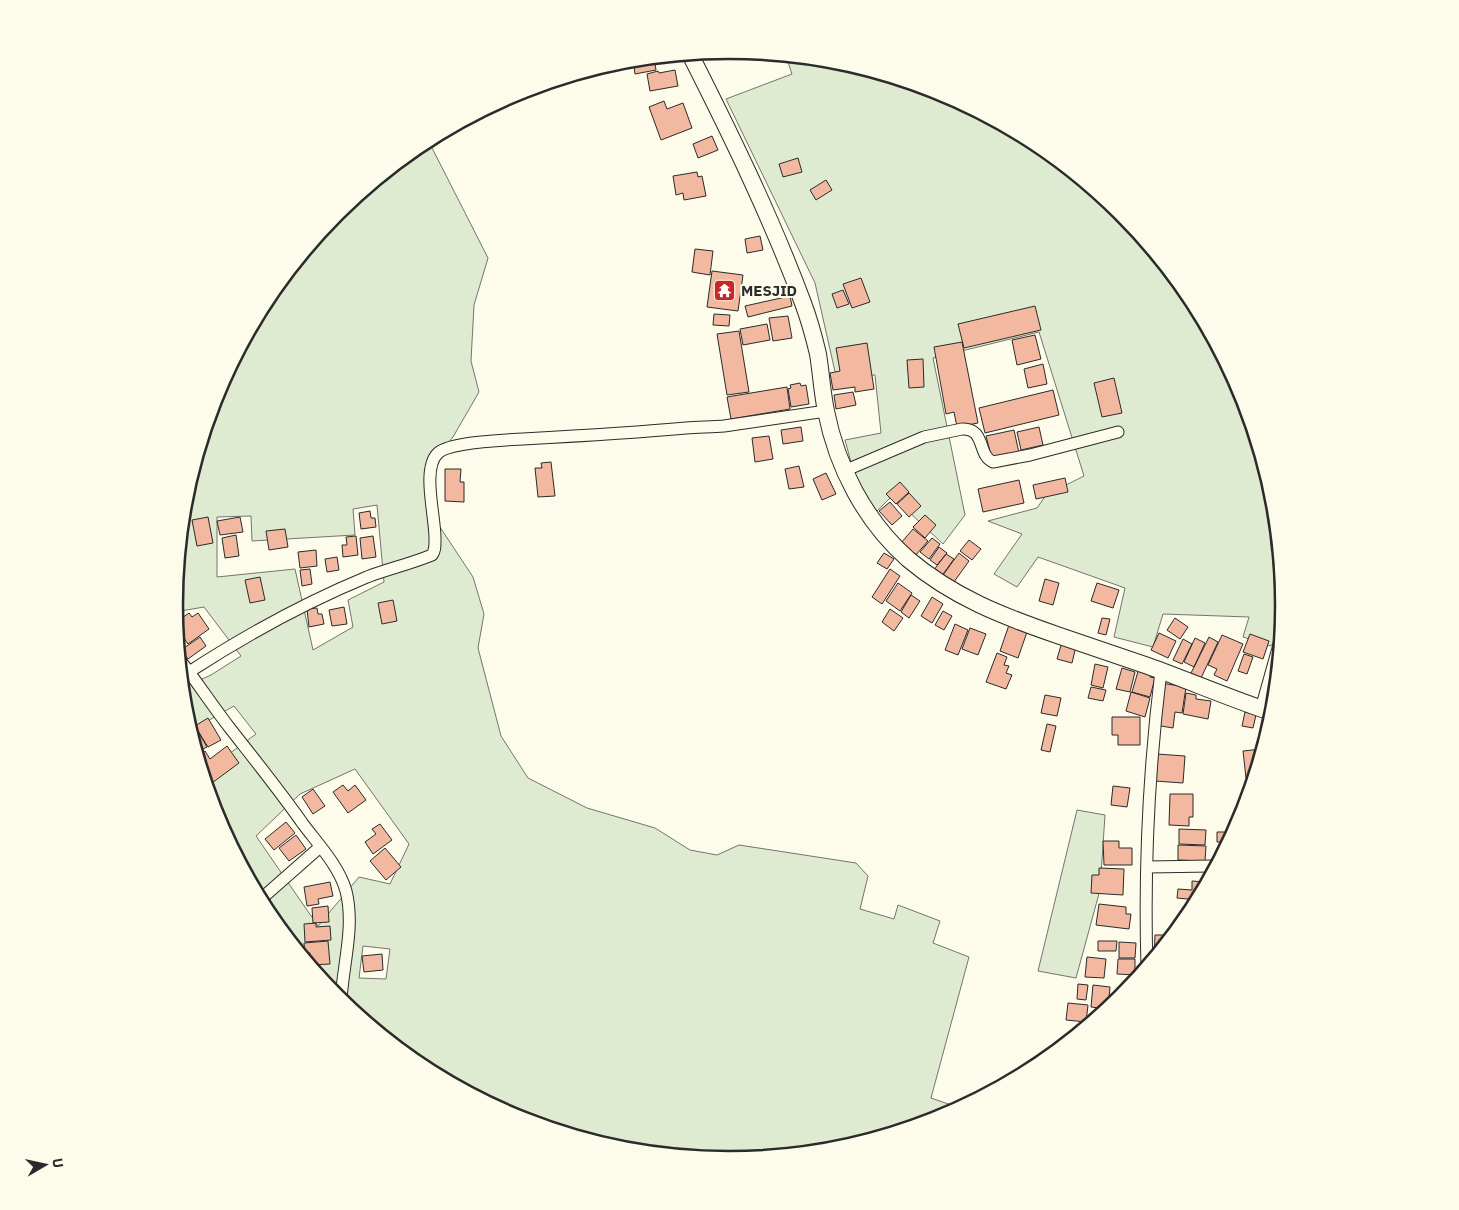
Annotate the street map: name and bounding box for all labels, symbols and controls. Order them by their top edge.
temple icon: MESJID [713,279,737,303]
place label: MESJID [741,281,797,300]
north arrow [20,1140,70,1190]
text: U [48,1157,67,1169]

